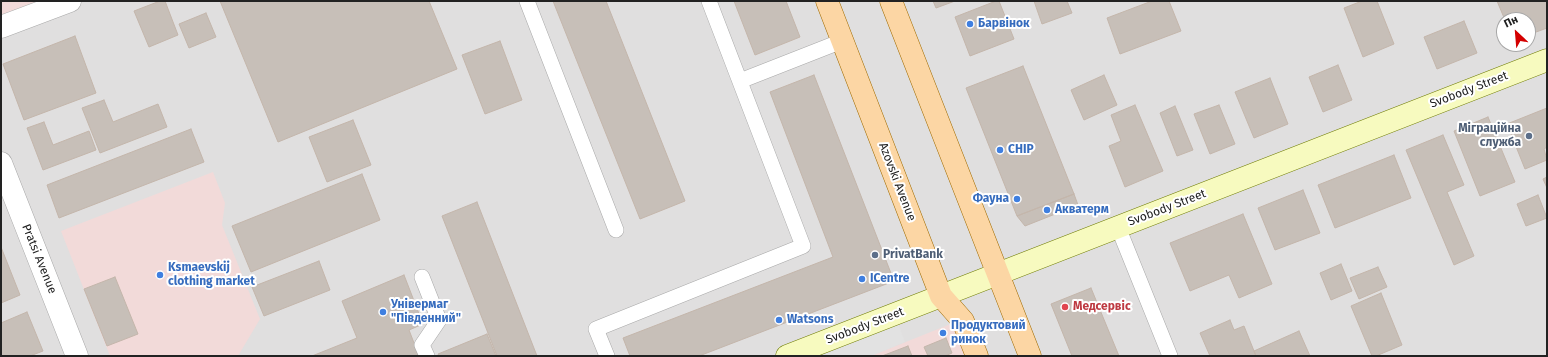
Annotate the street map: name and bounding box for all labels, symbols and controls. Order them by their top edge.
north arrow [1496,12,1536,52]
text: Пн [1502,13,1520,31]
place label: Барвінок [978,17,1030,31]
marker: Барвінок [965,19,975,29]
street label: Svobody Street [1428,69,1510,111]
place label: Міграційна служба [1458,122,1521,150]
marker: Міграційна служба [1524,131,1534,141]
street label: Azovski Avenue [875,141,919,223]
place label: CHIP [1008,143,1034,157]
marker: CHIP [995,145,1005,155]
street label: Svobody Street [1126,187,1208,229]
place label: Фауна [973,192,1009,206]
marker: Фауна [1012,194,1022,204]
place label: Акватерм [1055,203,1109,217]
marker: Акватерм [1042,205,1052,215]
street label: Pratsi Avenue [19,222,59,296]
place label: PrivatBank [883,248,943,262]
marker: PrivatBank [870,250,880,260]
place label: Ksmaevskij clothing market [168,261,255,289]
marker: Ksmaevskij clothing market [155,270,165,280]
place label: ICentre [870,272,909,286]
marker: ICentre [857,274,867,284]
place label: Універмаг "Південний" [391,298,461,326]
place label: Медсервіс [1073,300,1131,314]
marker: Медсервіс [1060,302,1070,312]
street label: Svobody Street [824,305,906,347]
marker: Універмаг "Південний" [378,307,388,317]
place label: Watsons [787,313,834,327]
marker: Watsons [774,315,784,325]
place label: Продуктовий ринок [951,319,1026,347]
marker: Продуктовий ринок [938,328,948,338]

